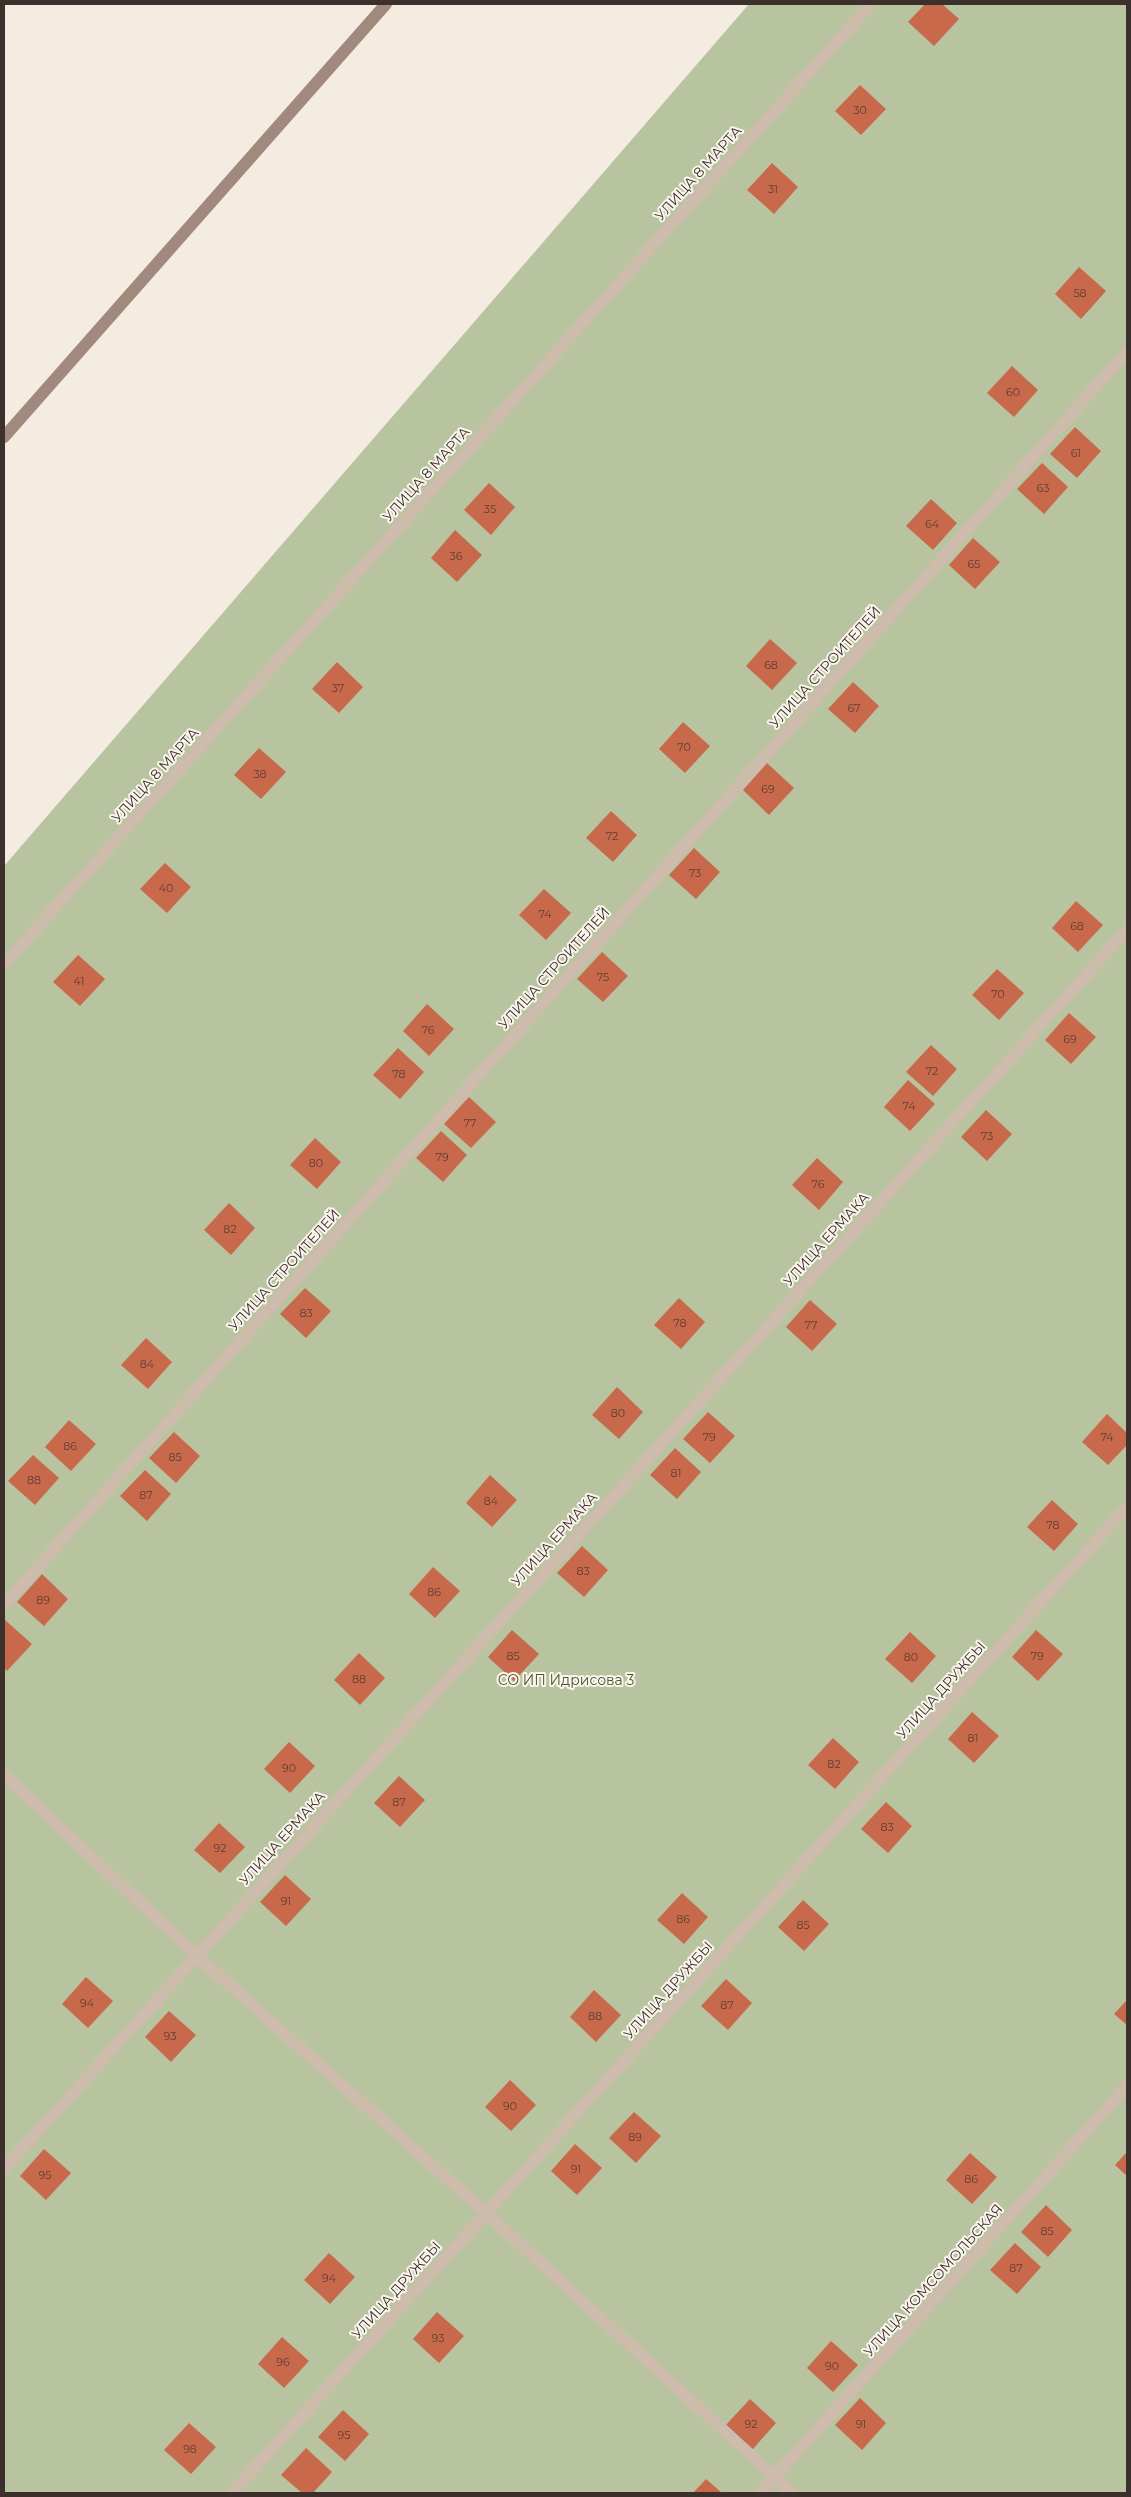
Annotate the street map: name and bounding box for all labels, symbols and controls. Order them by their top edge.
house number: 30 [853,103,867,117]
street label: УЛИЦА 8 МАРТА [651,121,746,224]
house number: 31 [768,182,778,196]
house number: 58 [1073,286,1087,300]
house number: 60 [1006,385,1020,399]
street label: УЛИЦА 8 МАРТА [379,422,474,525]
house number: 61 [1071,446,1081,460]
house number: 63 [1037,481,1049,495]
house number: 35 [484,502,496,516]
house number: 64 [925,517,940,531]
house number: 36 [450,549,463,563]
house number: 65 [968,557,980,571]
street label: УЛИЦА СТРОИТЕЛЕЙ [765,602,885,732]
house number: 68 [764,658,778,672]
house number: 37 [332,681,344,695]
house number: 67 [847,701,861,715]
street label: УЛИЦА 8 МАРТА [108,723,203,826]
house number: 70 [677,740,691,754]
house number: 38 [253,767,267,781]
house number: 69 [761,782,775,796]
house number: 72 [606,829,618,843]
house number: 73 [689,866,701,880]
house number: 40 [159,881,173,895]
street label: УЛИЦА СТРОИТЕЛЕЙ [494,903,614,1033]
house number: 74 [538,907,552,921]
house number: 68 [1070,919,1084,933]
house number: 75 [597,970,609,984]
house number: 41 [74,974,84,988]
house number: 70 [991,987,1005,1001]
house number: 76 [422,1023,435,1037]
house number: 69 [1063,1032,1077,1046]
house number: 72 [926,1064,938,1078]
house number: 78 [392,1067,406,1081]
house number: 74 [902,1099,916,1113]
house number: 77 [464,1116,476,1130]
house number: 73 [981,1129,993,1143]
house number: 79 [435,1150,449,1164]
house number: 80 [309,1156,323,1170]
house number: 76 [812,1177,825,1191]
street label: УЛИЦА ЕРМАКА [779,1188,873,1290]
street label: УЛИЦА СТРОИТЕЛЕЙ [224,1205,344,1335]
house number: 82 [223,1222,237,1236]
house number: 83 [299,1306,313,1320]
house number: 78 [673,1316,687,1330]
house number: 77 [805,1318,817,1332]
house number: 84 [140,1357,155,1371]
house number: 80 [611,1406,625,1420]
house number: 79 [702,1430,716,1444]
house number: 74 [1100,1430,1114,1444]
house number: 86 [63,1439,77,1453]
house number: 85 [168,1450,182,1464]
house number: 81 [671,1466,682,1480]
house number: 88 [27,1473,41,1487]
house number: 87 [139,1488,153,1502]
street label: УЛИЦА ЕРМАКА [507,1488,601,1590]
house number: 84 [484,1494,499,1508]
house number: 78 [1046,1518,1060,1532]
house number: 83 [576,1564,590,1578]
house number: 86 [427,1585,441,1599]
house number: 89 [36,1593,50,1607]
street label: УЛИЦА ДРУЖБЫ [893,1638,989,1742]
house number: 85 [506,1649,520,1663]
house number: 79 [1030,1649,1044,1663]
house number: 80 [904,1650,918,1664]
park label: СО ИП Идрисова 3 [498,1671,634,1689]
house number: 88 [352,1672,366,1686]
house number: 81 [968,1731,979,1745]
house number: 82 [827,1757,841,1771]
house number: 90 [282,1761,296,1775]
street label: УЛИЦА ЕРМАКА [235,1787,329,1889]
house number: 87 [392,1795,406,1809]
house number: 83 [880,1820,894,1834]
house number: 92 [214,1841,226,1855]
house number: 91 [281,1894,291,1908]
house number: 86 [676,1912,690,1926]
house number: 85 [796,1918,810,1932]
street label: УЛИЦА ДРУЖБЫ [620,1938,716,2042]
house number: 94 [80,1996,95,2010]
house number: 87 [720,1998,734,2012]
house number: 88 [588,2009,602,2023]
house number: 93 [164,2029,176,2043]
house number: 90 [503,2099,517,2113]
house number: 89 [628,2130,642,2144]
house number: 91 [571,2162,581,2176]
house number: 95 [39,2168,51,2182]
house number: 86 [964,2172,978,2186]
street label: УЛИЦА КОМСОМОЛЬСКАЯ [860,2200,1006,2360]
house number: 85 [1040,2224,1054,2238]
street label: УЛИЦА ДРУЖБЫ [348,2238,444,2342]
house number: 87 [1009,2261,1023,2275]
house number: 94 [322,2271,337,2285]
house number: 93 [432,2331,444,2345]
house number: 96 [276,2355,290,2369]
house number: 90 [825,2359,839,2373]
house number: 92 [745,2417,757,2431]
house number: 91 [856,2417,866,2431]
house number: 95 [338,2428,350,2442]
house number: 98 [183,2442,197,2456]

